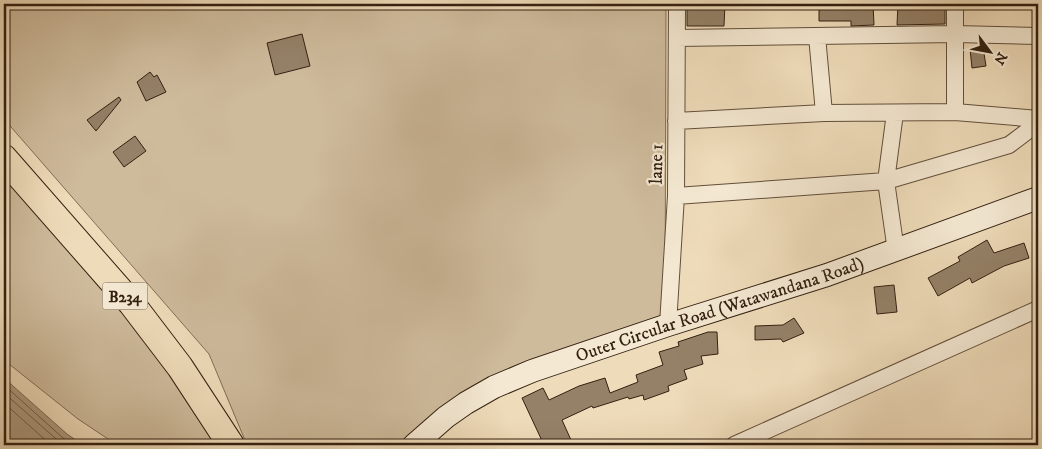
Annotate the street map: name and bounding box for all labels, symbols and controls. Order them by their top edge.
north arrow [964,28,1014,78]
text: N [989,49,1011,68]
street label: lane 1 [646,144,668,184]
street label: Outer Circular Road (Watawandana Road) [573,252,867,367]
road number: B234 [102,282,148,310]

